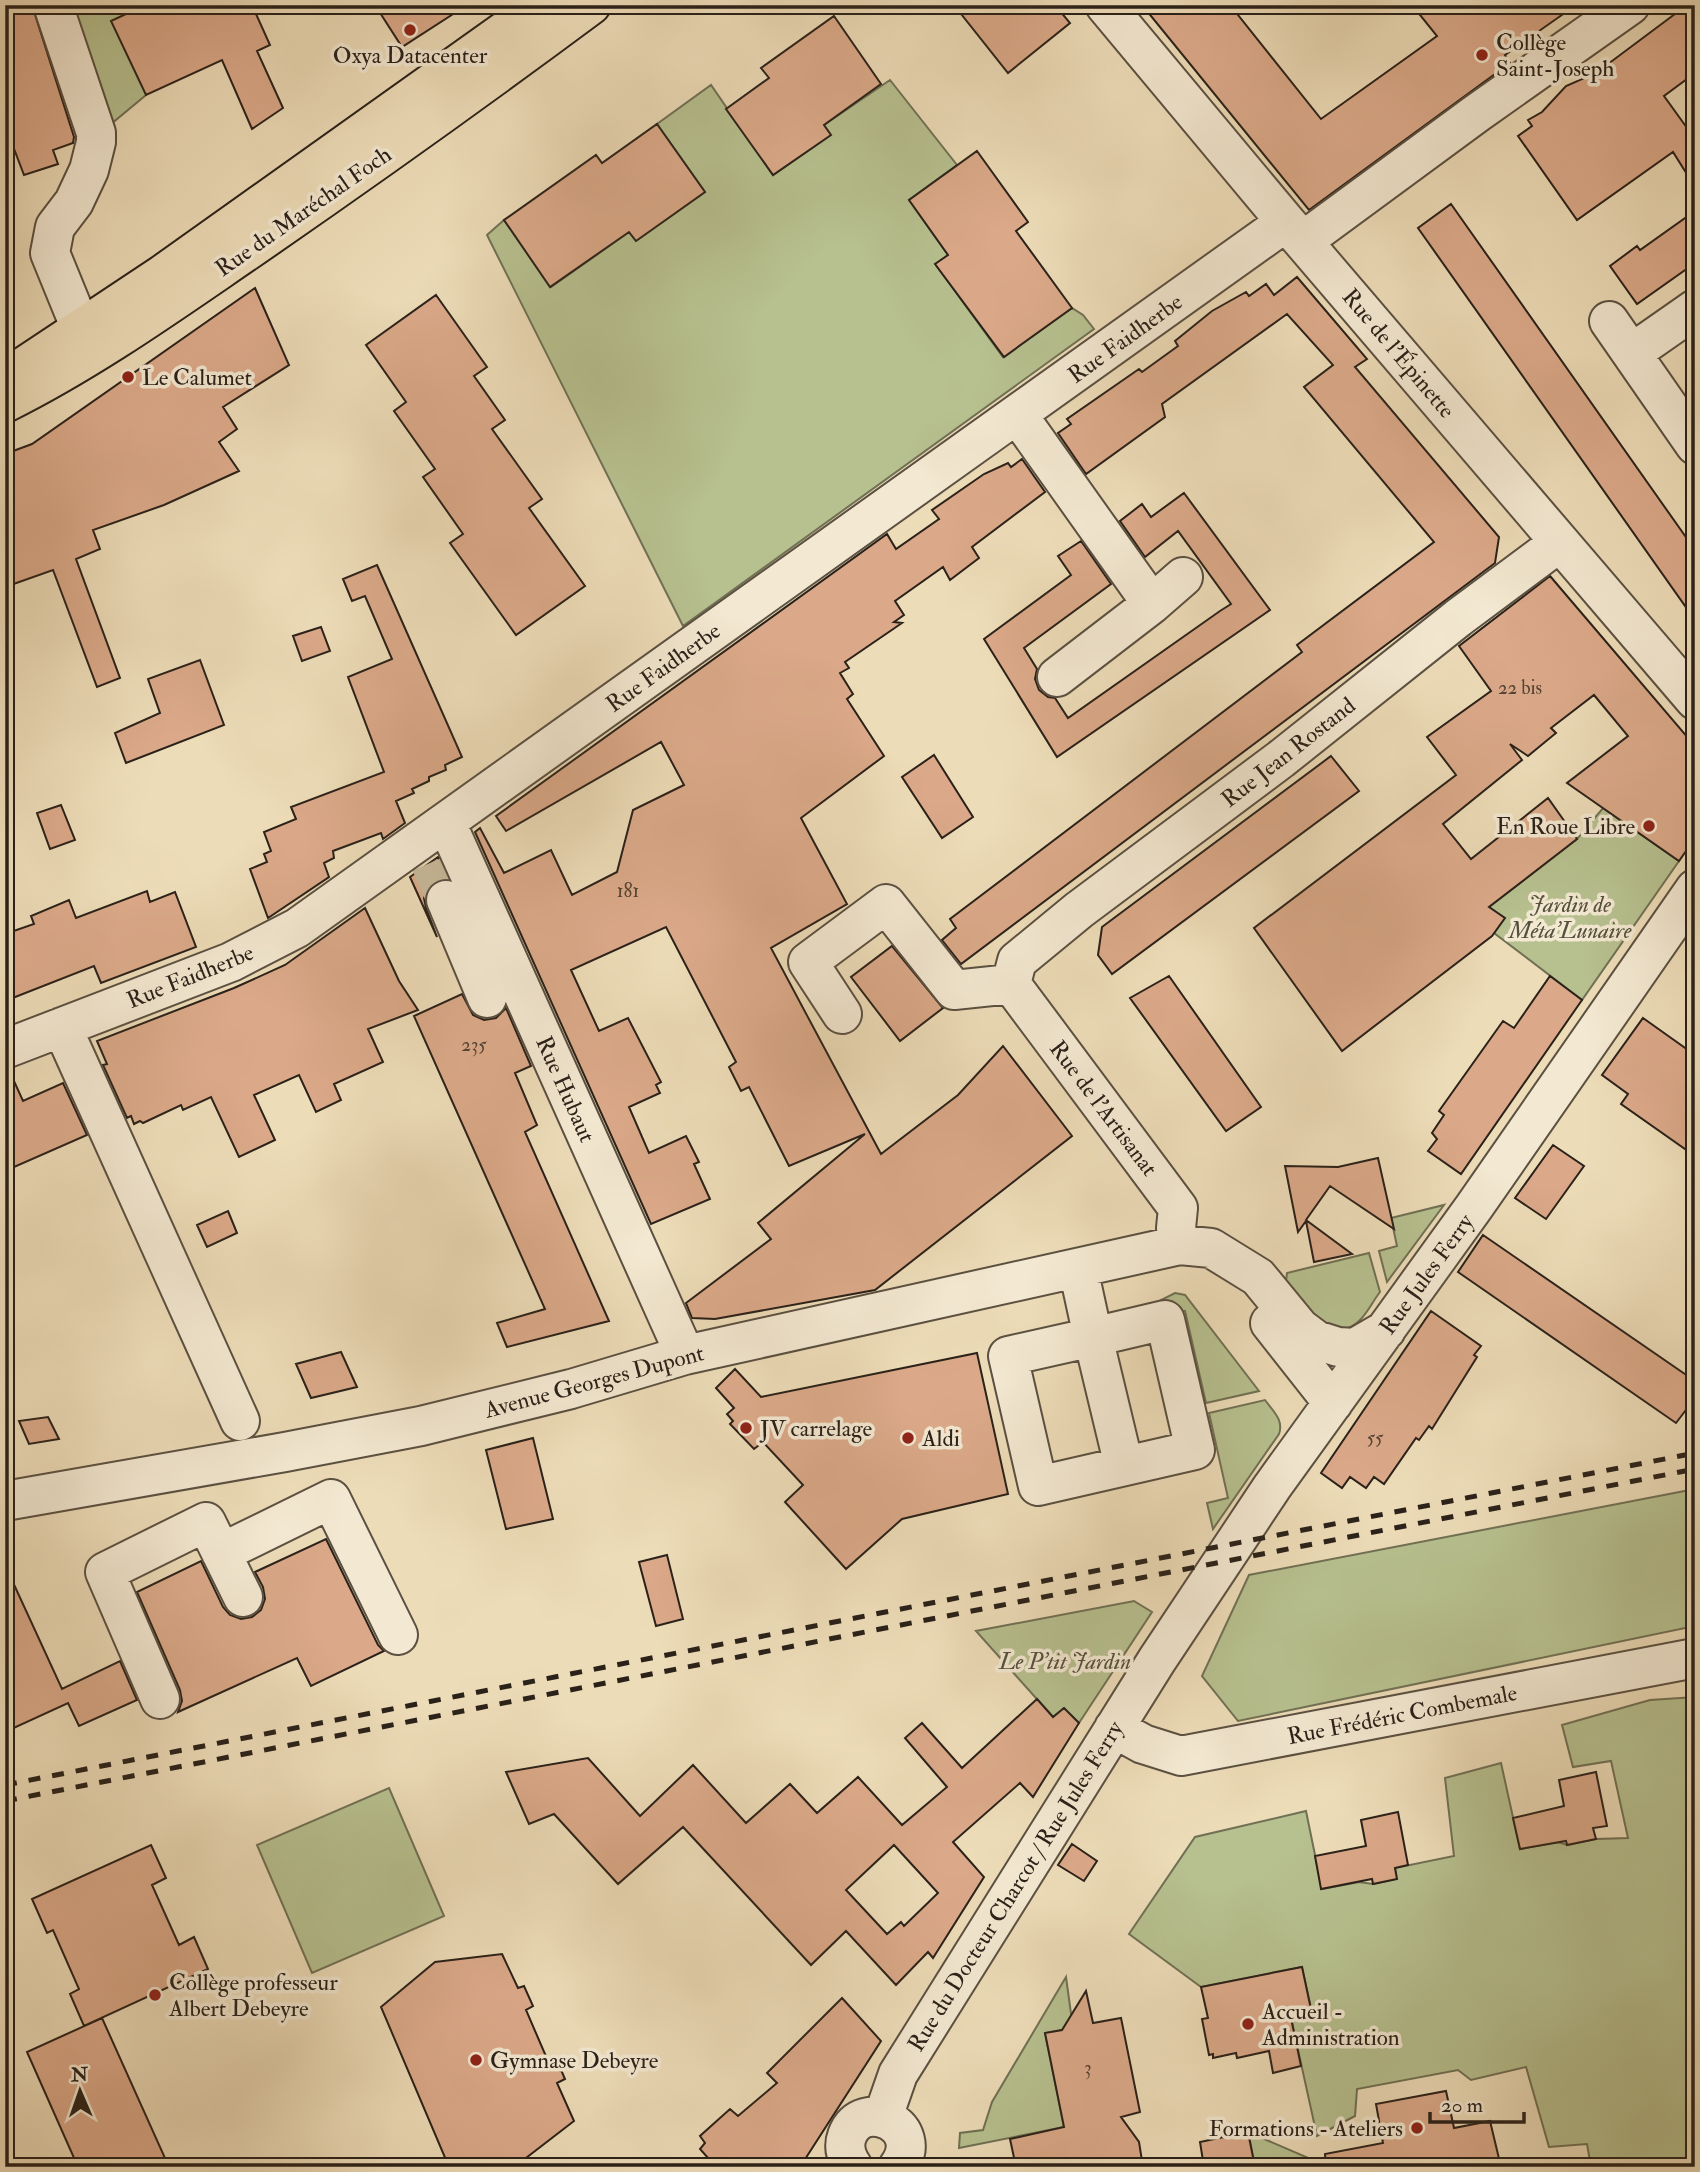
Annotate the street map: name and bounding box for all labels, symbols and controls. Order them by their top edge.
marker: Oxya Datacenter [402,22,418,38]
place label: Collège Saint-Joseph [1496,28,1614,84]
place label: Oxya Datacenter [333,41,488,70]
marker: Collège Saint-Joseph [1474,47,1490,63]
street label: Rue du Maréchal Foch [210,140,397,283]
street label: Rue de l'Épinette [1335,283,1461,425]
street label: Rue Faidherbe [1062,287,1188,390]
place label: Le Calumet [142,363,252,392]
marker: Le Calumet [120,369,136,385]
street label: Rue Faidherbe [600,616,726,719]
house number: 22 bis [1498,676,1542,700]
street label: Rue Jean Rostand [1215,691,1361,814]
place label: En Roue Libre [1496,812,1635,841]
marker: En Roue Libre [1641,818,1657,834]
house number: 181 [617,879,639,903]
park label: Jardin de Méta'Lunaire [1507,890,1632,945]
street label: Rue Faidherbe [122,938,258,1015]
street label: Rue Hubaut [529,1032,602,1147]
house number: 235 [461,1033,487,1057]
street label: Rue de l'Artisanat [1043,1035,1164,1182]
street label: Rue Jules Ferry [1373,1208,1480,1340]
street label: Avenue Georges Dupont [480,1338,707,1426]
place label: JV carrelage [759,1414,873,1443]
marker: JV carrelage [738,1420,754,1436]
place label: Aldi [921,1424,960,1453]
house number: 55 [1367,1426,1384,1450]
marker: Aldi [900,1430,916,1446]
park label: Le P'tit Jardin [998,1647,1131,1676]
street label: Rue Frédéric Combemale [1285,1678,1520,1751]
street label: Rue du Docteur Charcot / Rue Jules Ferry [901,1715,1130,2057]
place label: Collège professeur Albert Debeyre [168,1968,338,2023]
marker: Collège professeur Albert Debeyre [147,1987,163,2003]
place label: Accueil - Administration [1261,1997,1400,2052]
marker: Accueil - Administration [1240,2016,1256,2032]
place label: Gymnase Debeyre [490,2046,659,2075]
marker: Gymnase Debeyre [468,2052,484,2068]
north arrow [46,2056,116,2126]
house number: 3 [1084,2056,1092,2080]
text: N [70,2063,89,2087]
scale bar [1430,2081,1525,2125]
text: 20 m [1441,2092,1483,2119]
place label: Formations - Ateliers [1209,2114,1403,2143]
marker: Formations - Ateliers [1409,2120,1425,2136]

